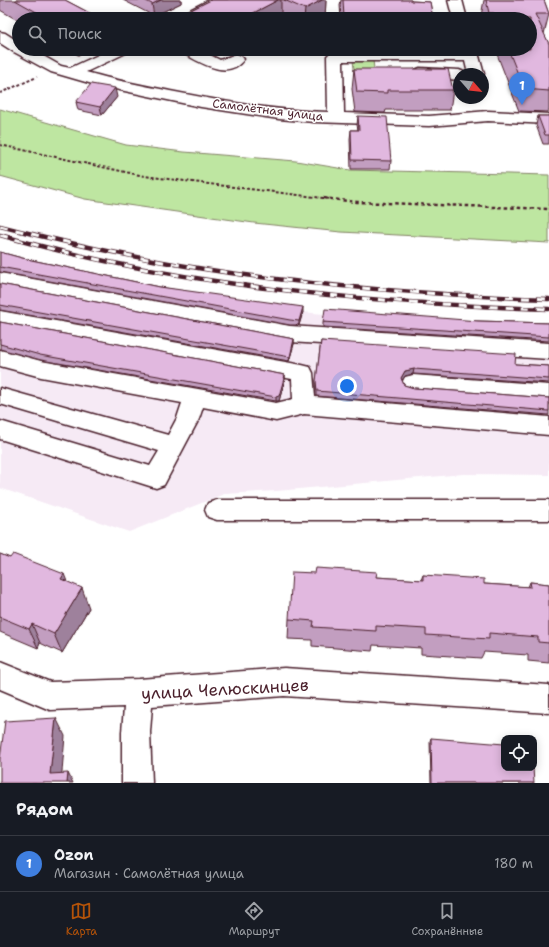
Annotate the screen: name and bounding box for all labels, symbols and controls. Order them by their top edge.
search box [12,12,537,56]
icon: search [26,23,48,45]
text: Поиск [58,24,102,44]
north arrow [453,68,489,104]
pin: 1 [509,72,535,105]
street label: Самолётная улица [212,95,325,125]
your location [337,376,357,396]
street label: улица Челюскинцев [141,674,309,704]
map controls [501,735,537,771]
button: locate [501,735,537,771]
text: Рядом [16,798,73,820]
text: Ozon [54,845,94,865]
text: 1 [26,855,32,872]
text: 180 m [494,855,533,872]
text: Магазин · Самолётная улица [54,865,244,882]
tab: Карта [66,900,97,939]
tab: Маршрут [229,900,280,939]
tab: Сохранённые [411,900,483,939]

